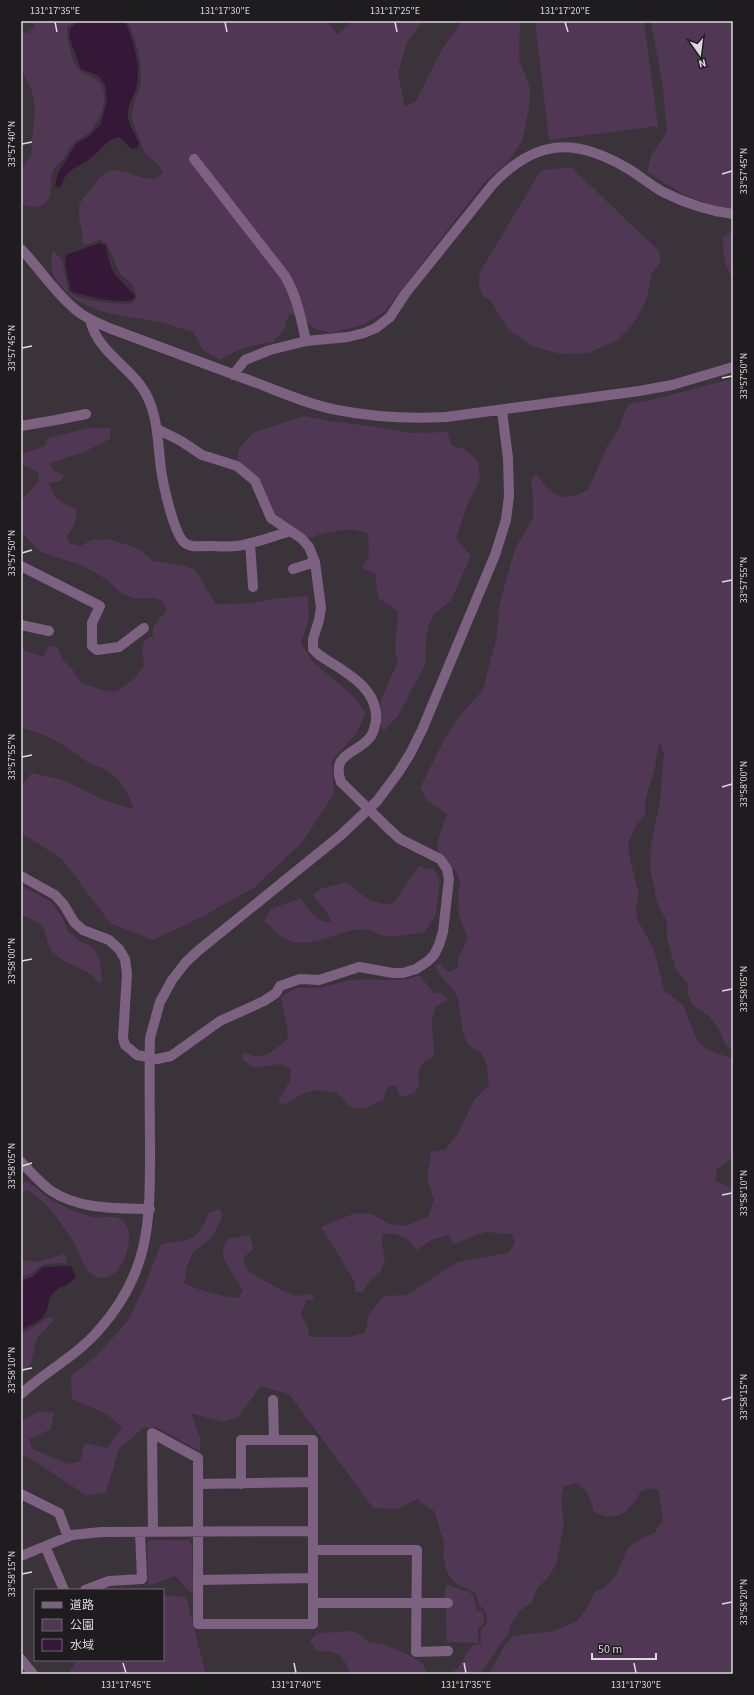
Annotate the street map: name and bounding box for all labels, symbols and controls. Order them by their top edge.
text: 131°17'35"E [30,4,80,18]
text: 131°17'30"E [200,4,250,18]
text: 131°17'25"E [370,4,420,18]
text: 131°17'20"E [540,4,590,18]
north arrow [680,34,720,74]
text: N [697,55,708,71]
text: 33°57'40"N [5,121,19,167]
text: 33°57'45"N [737,148,751,194]
text: 33°57'45"N [5,325,19,371]
text: 33°57'50"N [737,353,751,399]
text: 33°57'50"N [5,530,19,576]
text: 33°57'55"N [737,557,751,603]
text: 33°57'55"N [5,734,19,780]
text: 33°58'00"N [737,761,751,807]
text: 33°58'00"N [5,938,19,984]
text: 33°58'05"N [737,966,751,1012]
text: 33°58'05"N [5,1143,19,1189]
text: 33°58'10"N [737,1170,751,1216]
text: 33°58'10"N [5,1347,19,1393]
text: 33°58'15"N [737,1374,751,1420]
text: 33°58'15"N [5,1551,19,1597]
text: 33°58'20"N [737,1579,751,1625]
legend [34,1589,164,1661]
text: 道路 [70,1597,94,1614]
text: 公園 [70,1617,94,1634]
scale bar [592,1635,656,1661]
text: 水域 [70,1637,94,1654]
text: 50 m [598,1641,622,1658]
text: 131°17'45"E [101,1678,151,1692]
text: 131°17'40"E [271,1678,321,1692]
text: 131°17'35"E [441,1678,491,1692]
text: 131°17'30"E [611,1678,661,1692]

